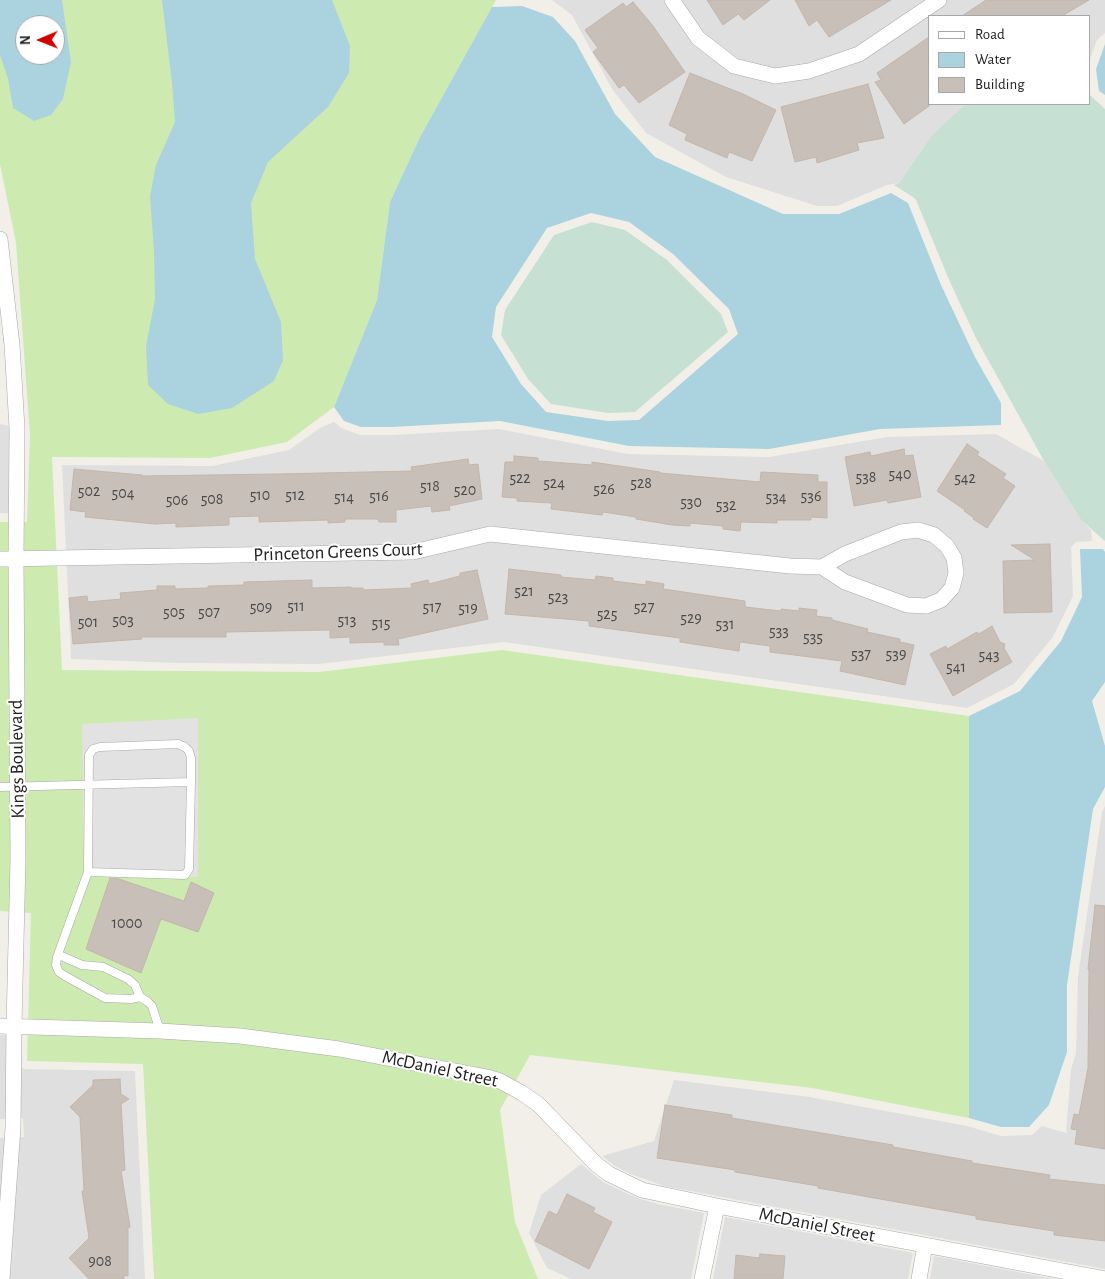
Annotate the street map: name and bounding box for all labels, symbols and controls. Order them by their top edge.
north arrow [15,15,65,65]
legend [928,15,1090,105]
text: Road [975,27,1005,42]
text: N [19,35,33,45]
text: Water [975,52,1011,67]
text: Building [975,77,1025,92]
house number: 540 [889,464,911,484]
house number: 538 [856,467,876,487]
house number: 522 [509,468,531,488]
house number: 542 [954,468,976,488]
house number: 524 [543,473,565,493]
house number: 528 [630,473,652,493]
house number: 518 [420,476,440,496]
house number: 526 [593,479,615,499]
house number: 520 [454,480,476,500]
house number: 502 [78,481,100,501]
house number: 504 [112,483,134,503]
house number: 510 [250,485,270,505]
house number: 512 [285,485,305,505]
house number: 516 [369,486,389,506]
house number: 536 [801,486,821,506]
house number: 514 [334,487,354,507]
house number: 534 [766,487,786,507]
house number: 508 [201,489,223,509]
house number: 506 [166,490,188,510]
house number: 530 [680,492,702,512]
house number: 532 [716,495,736,515]
street label: Princeton Greens Court [253,538,423,566]
house number: 521 [514,581,534,601]
house number: 523 [548,587,568,607]
house number: 511 [287,596,305,616]
house number: 509 [250,597,272,617]
house number: 517 [423,597,441,617]
house number: 527 [634,597,654,617]
house number: 519 [458,598,478,618]
house number: 505 [163,602,185,622]
house number: 507 [198,602,220,622]
house number: 525 [597,604,617,624]
house number: 529 [680,608,702,628]
house number: 503 [112,610,134,630]
house number: 513 [338,610,356,630]
house number: 501 [78,612,98,632]
house number: 515 [372,613,390,633]
house number: 531 [716,614,734,634]
house number: 533 [769,621,789,641]
house number: 535 [803,627,823,647]
house number: 537 [851,644,871,664]
house number: 539 [886,644,906,664]
house number: 543 [979,645,999,665]
house number: 541 [946,657,966,677]
street label: Kings Boulevard [5,699,29,819]
house number: 1000 [112,913,142,933]
street label: McDaniel Street [380,1046,500,1092]
street label: McDaniel Street [757,1203,877,1247]
house number: 908 [88,1251,112,1271]

